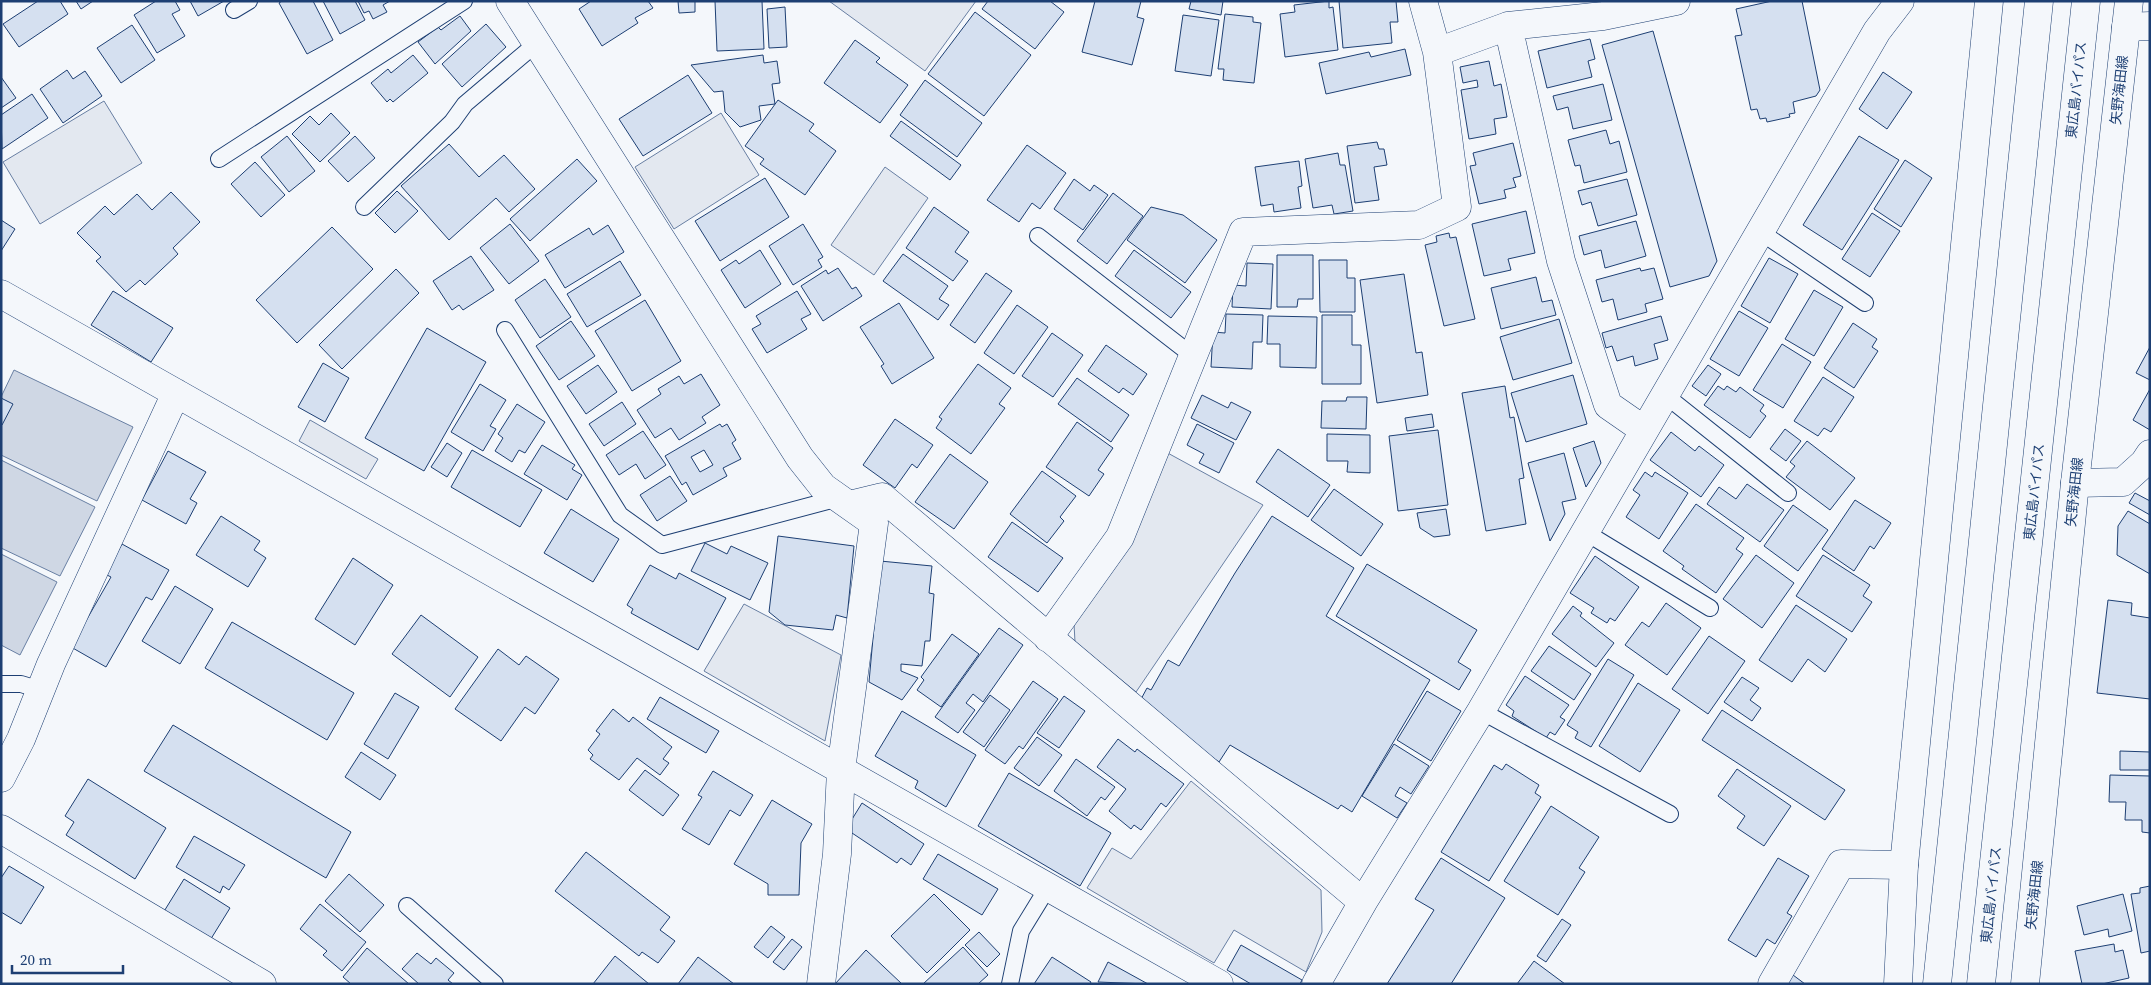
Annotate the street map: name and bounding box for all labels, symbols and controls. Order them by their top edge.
street label: 東広島バイパス [2061,40,2091,140]
street label: 矢野海田線 [2105,54,2133,126]
street label: 東広島バイパス [2019,442,2049,542]
street label: 矢野海田線 [2060,456,2088,528]
street label: 東広島バイパス [1976,845,2006,945]
street label: 矢野海田線 [2020,859,2048,931]
scale bar [12,942,124,974]
text: 20 m [20,949,52,970]

